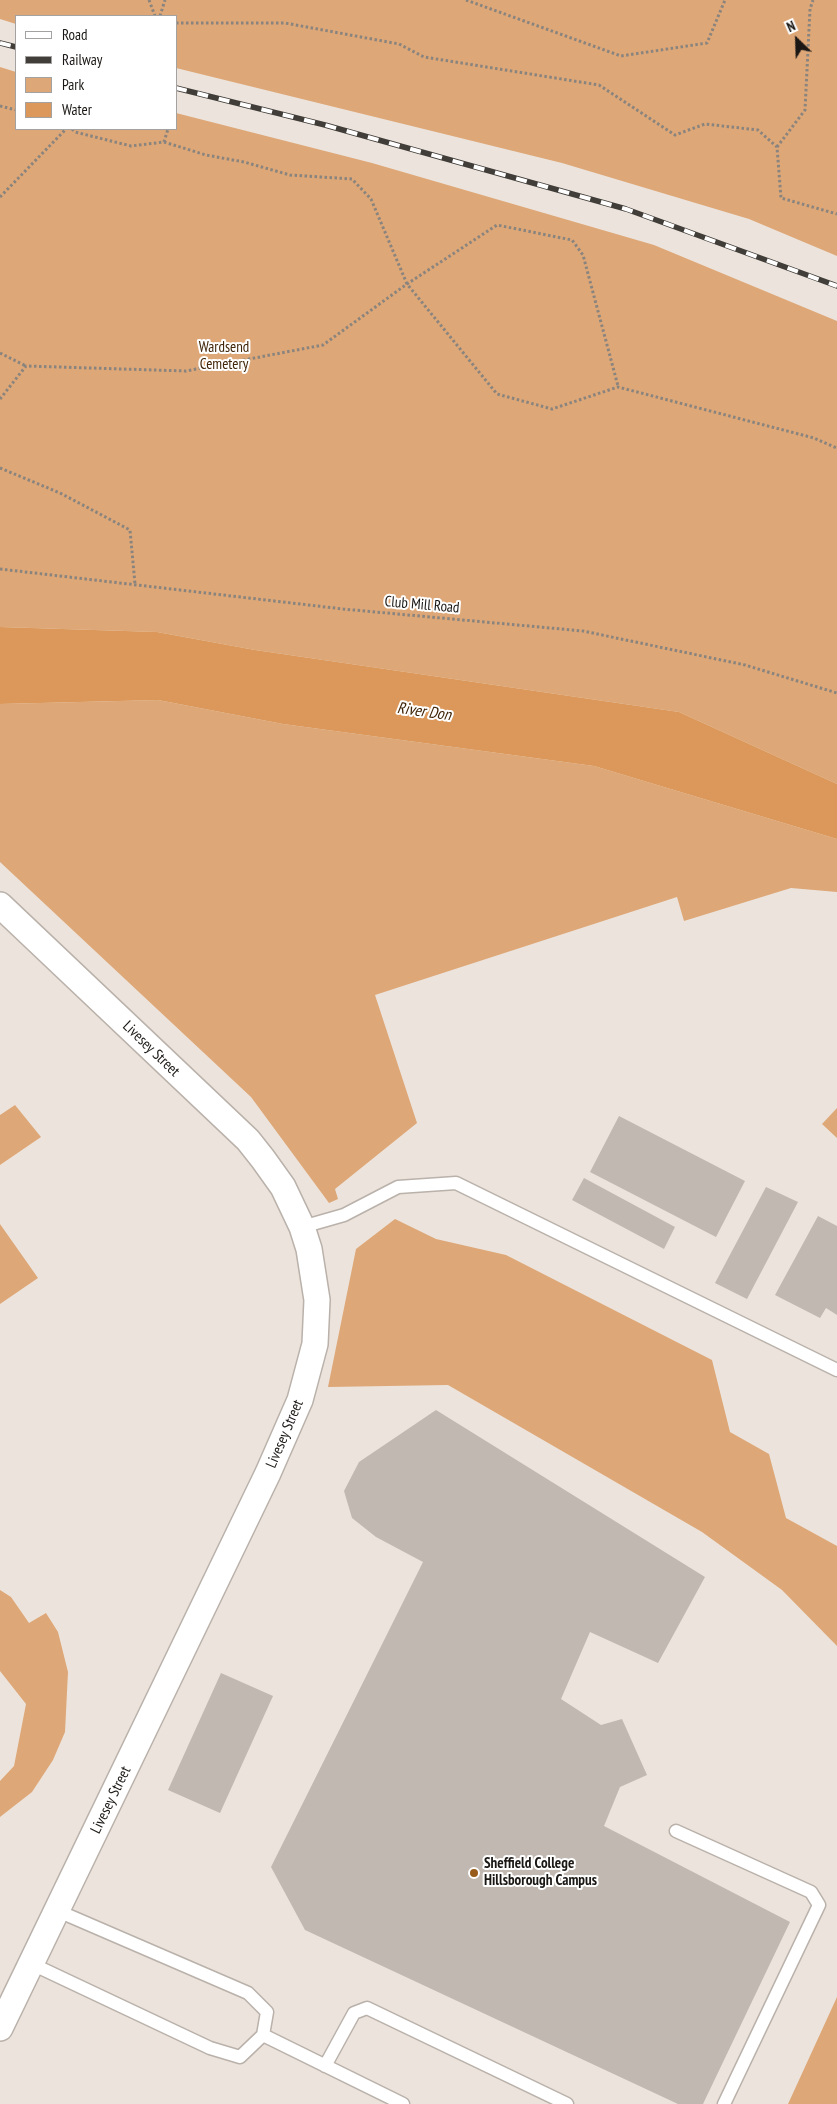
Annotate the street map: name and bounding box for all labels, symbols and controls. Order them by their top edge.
legend [15,15,178,130]
north arrow [772,15,822,65]
text: N [784,17,798,36]
text: Road [62,25,88,44]
text: Railway [62,50,102,69]
text: Park [62,75,84,94]
text: Water [62,100,92,119]
park label: Wardsend Cemetery [199,339,249,374]
street label: Club Mill Road [384,593,460,617]
water label: River Don [396,699,452,725]
street label: Livesey Street [119,1017,183,1081]
street label: Livesey Street [263,1397,307,1471]
street label: Livesey Street [87,1764,135,1836]
place label: Sheffield College Hillsborough Campus [484,1855,597,1890]
marker: Sheffield College Hillsborough Campus [468,1867,480,1879]

